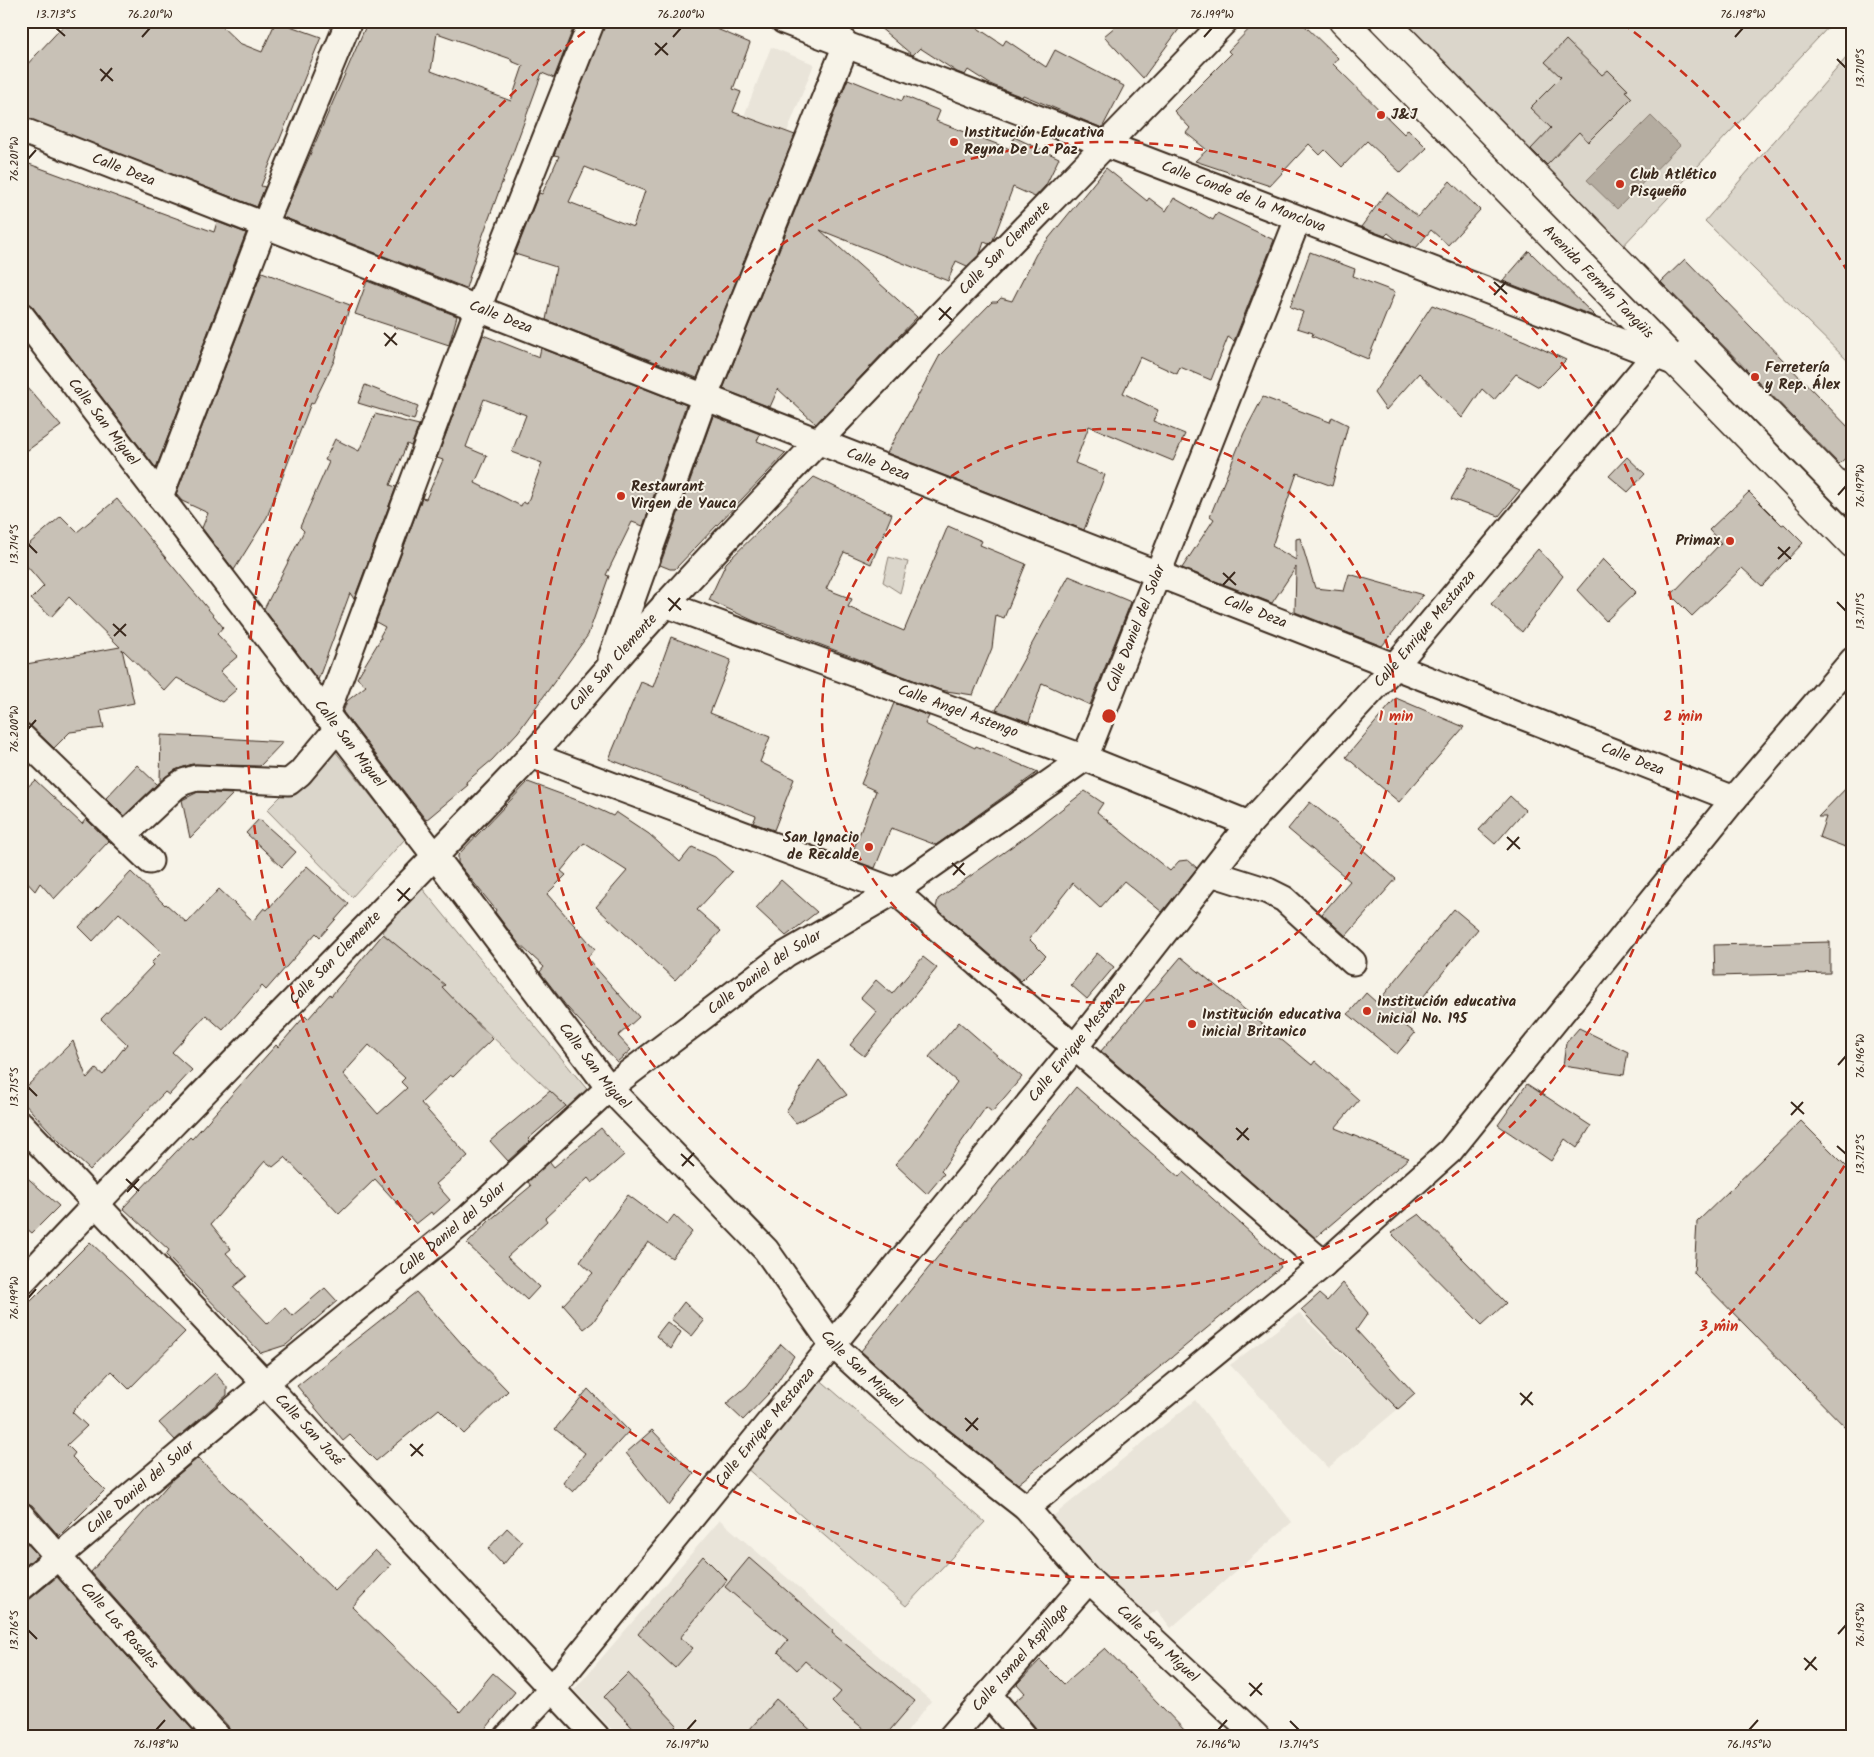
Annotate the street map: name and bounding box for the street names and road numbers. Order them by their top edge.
street label: Calle Deza [88,147,159,193]
street label: Calle Conde de la Monclova [1158,155,1329,240]
street label: Calle San Clemente [953,195,1057,301]
street label: Avenida Fermín Tangüis [1537,220,1660,345]
street label: Calle Deza [465,294,536,341]
street label: Calle San Miguel [61,373,145,472]
street label: Calle Deza [843,441,913,488]
street label: Calle Daniel del Solar [1100,560,1173,696]
street label: Calle Enrique Mestanza [1368,565,1482,694]
street label: Calle Deza [1220,589,1290,635]
street label: Calle San Clemente [564,608,664,717]
street label: Calle Angel Astengo [894,678,1022,745]
street label: Calle San Miguel [308,695,391,793]
street label: Calle Deza [1597,736,1668,783]
street label: Calle San Clemente [283,905,387,1011]
street label: Calle Daniel del Solar [702,923,827,1021]
street label: Calle Enrique Mestanza [1022,977,1133,1108]
street label: Calle San Miguel [552,1018,636,1116]
street label: Calle Daniel del Solar [393,1176,512,1282]
street label: Calle San Miguel [814,1325,908,1414]
street label: Calle Enrique Mestanza [709,1362,821,1492]
street label: Calle San José [268,1388,350,1473]
street label: Calle Daniel del Solar [81,1434,201,1540]
street label: Calle Los Rosales [74,1577,165,1675]
street label: Calle Ismael Aspillaga [966,1598,1075,1717]
street label: Calle San Miguel [1111,1599,1204,1689]

